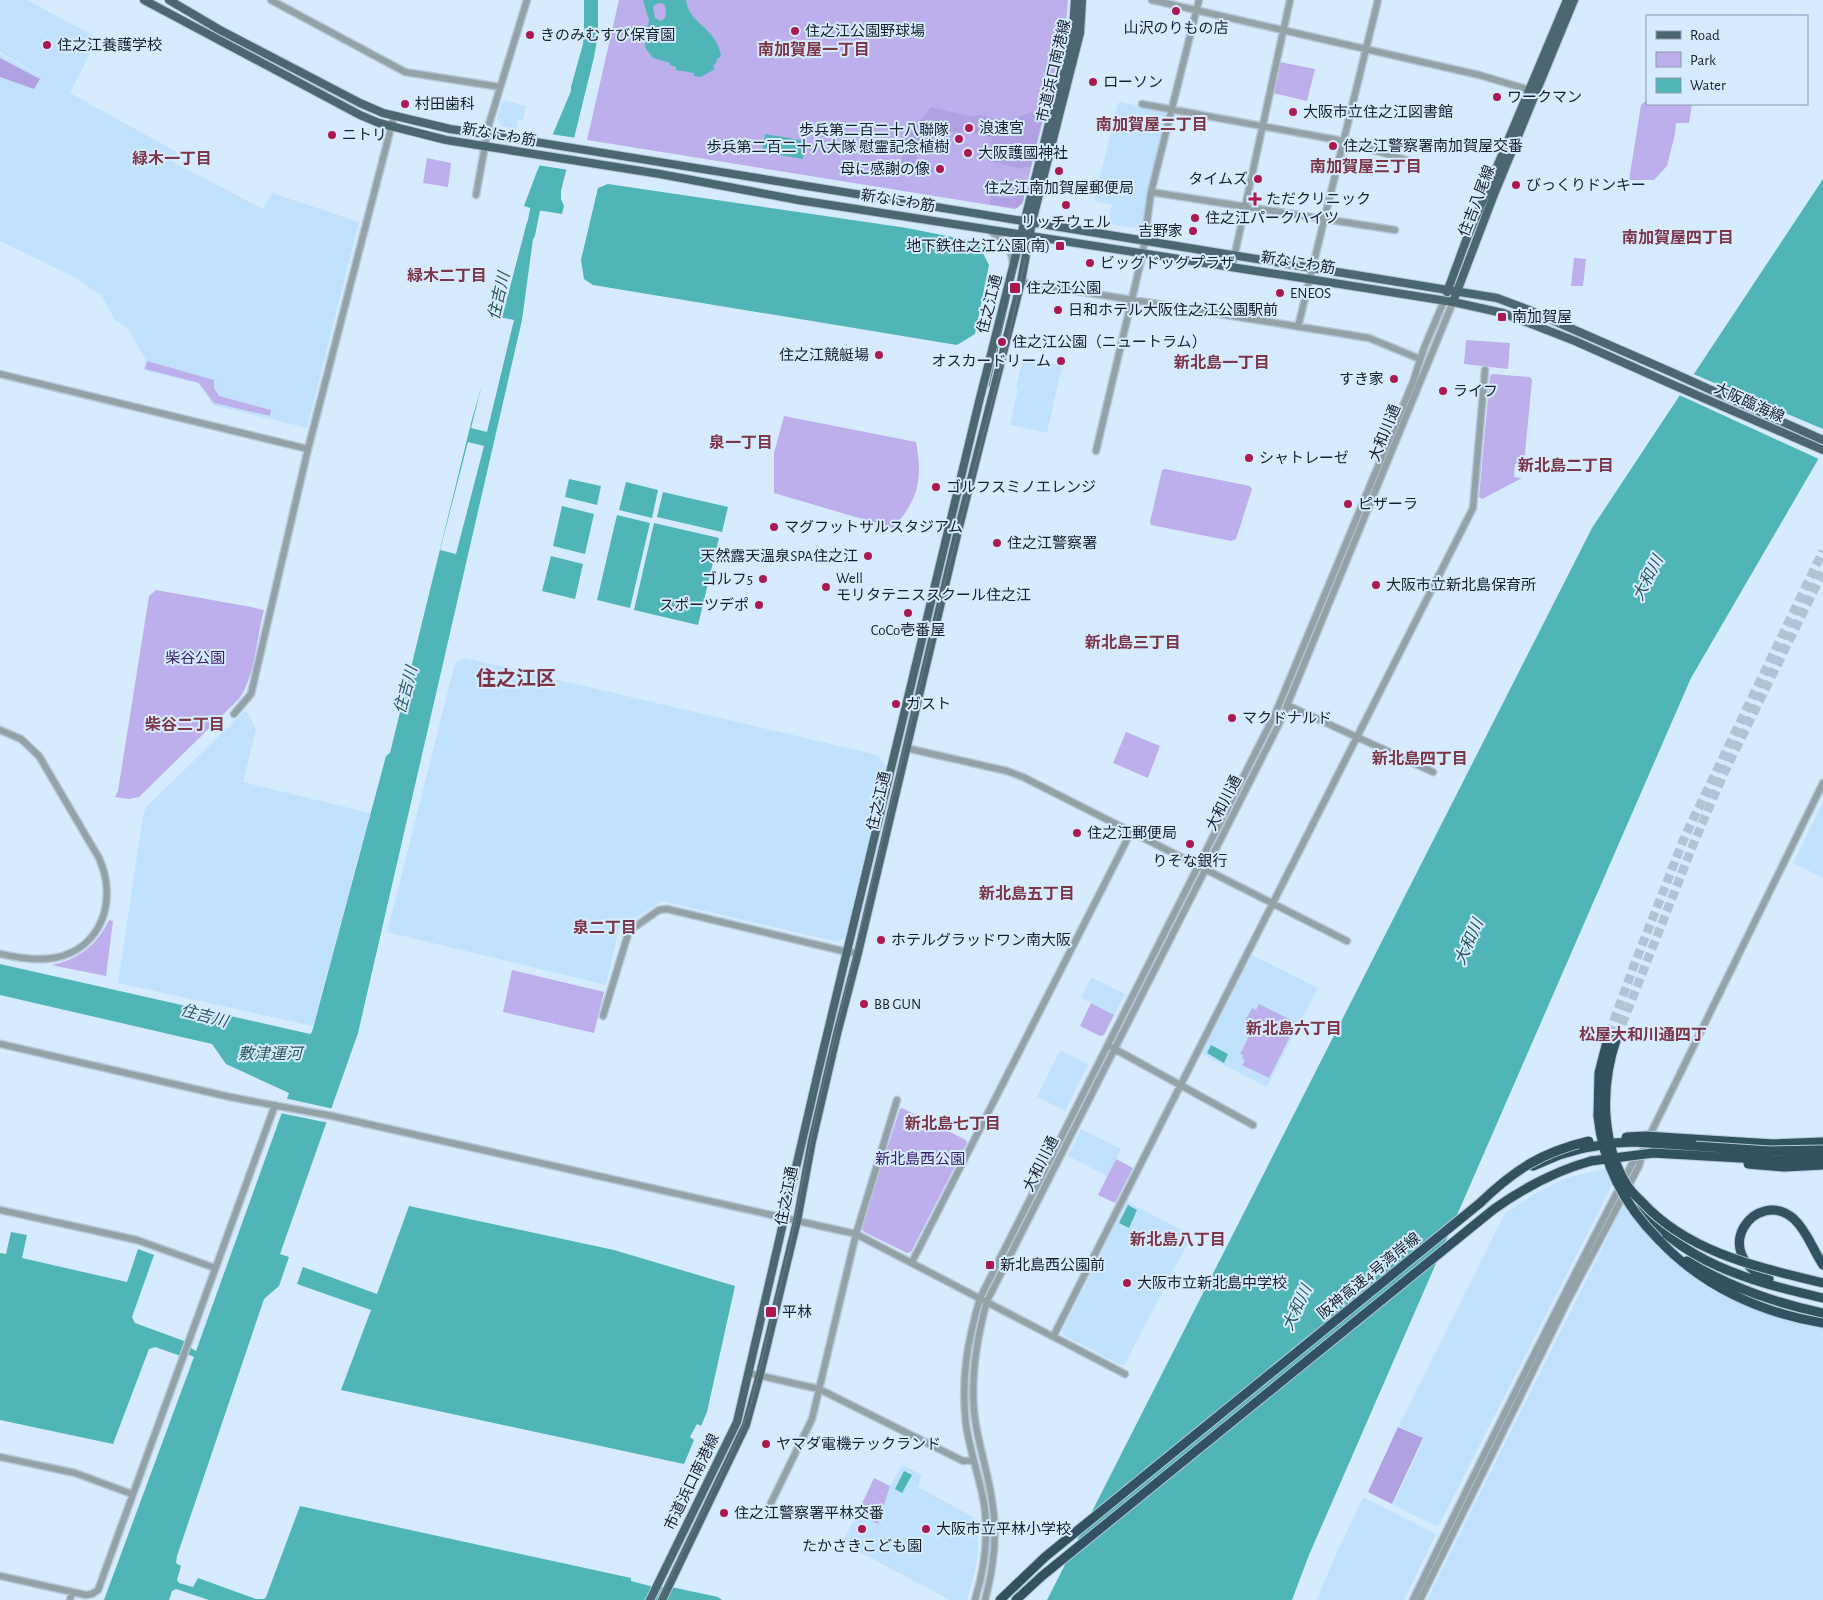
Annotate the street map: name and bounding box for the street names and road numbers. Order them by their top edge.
street label: 市道浜口南港線 [1034,18,1073,124]
street label: 新なにわ筋 [461,120,537,149]
street label: 住吉八尾線 [1456,163,1497,239]
street label: 新なにわ筋 [860,187,936,214]
street label: 新なにわ筋 [1260,249,1336,276]
street label: 住之江通 [974,273,1005,335]
street label: 大阪臨海線 [1712,380,1787,425]
street label: 大和川通 [1366,402,1403,464]
street label: 住之江通 [864,770,893,832]
street label: 大和川通 [1203,772,1244,833]
street label: 大和川通 [1020,1133,1061,1194]
street label: 住之江通 [773,1165,800,1227]
street label: 阪神高速4号湾岸線 [1314,1229,1423,1322]
street label: 市道浜口南港線 [661,1431,722,1532]

